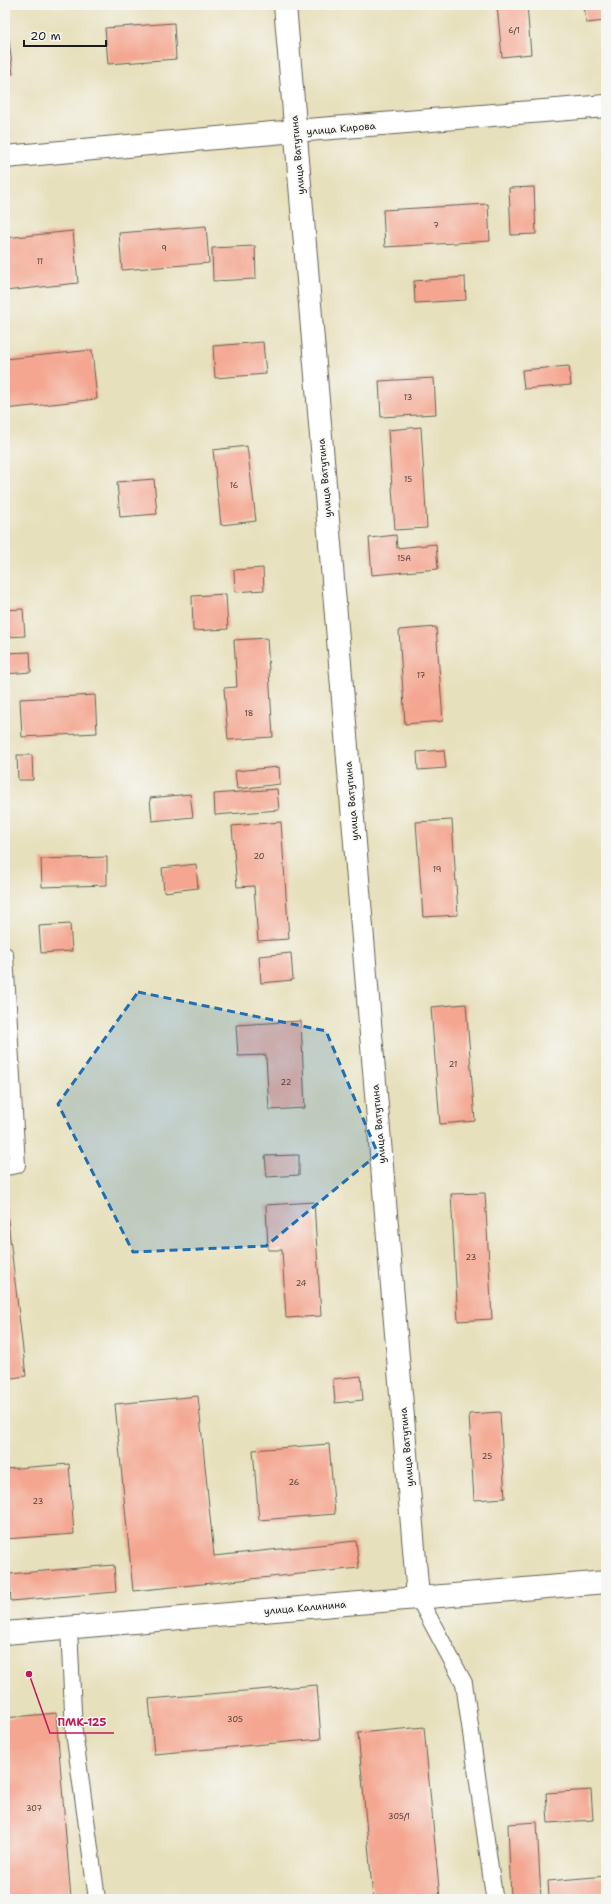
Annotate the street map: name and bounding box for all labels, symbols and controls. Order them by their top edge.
scale bar [24,22,106,48]
house number: 6/1 [508,25,520,36]
text: 20 m [30,28,61,44]
street label: улица Ватутина [288,114,307,195]
street label: улица Кирова [306,119,377,138]
house number: 7 [433,220,439,231]
house number: 9 [161,243,167,254]
house number: 11 [37,256,43,267]
house number: 13 [404,392,412,403]
street label: улица Ватутина [315,437,334,518]
house number: 15 [404,474,412,485]
house number: 16 [230,480,239,491]
house number: 15А [397,553,411,564]
house number: 17 [417,670,426,681]
house number: 18 [245,708,253,719]
street label: улица Ватутина [342,760,361,841]
house number: 20 [254,851,264,862]
house number: 19 [433,864,441,875]
house number: 21 [449,1059,457,1070]
house number: 22 [281,1077,292,1088]
street label: улица Ватутина [369,1083,388,1164]
house number: 23 [466,1252,476,1263]
house number: 24 [296,1278,307,1289]
street label: улица Ватутина [397,1406,416,1487]
house number: 25 [482,1451,492,1462]
house number: 26 [289,1477,300,1488]
house number: 23 [33,1496,43,1507]
street label: улица Калинина [263,1597,348,1618]
callout: ПМК-125 [50,1710,114,1733]
house number: 305 [227,1714,243,1725]
text: ПМК-125 [58,1715,107,1730]
house number: 307 [26,1803,43,1814]
house number: 305/1 [388,1811,410,1822]

